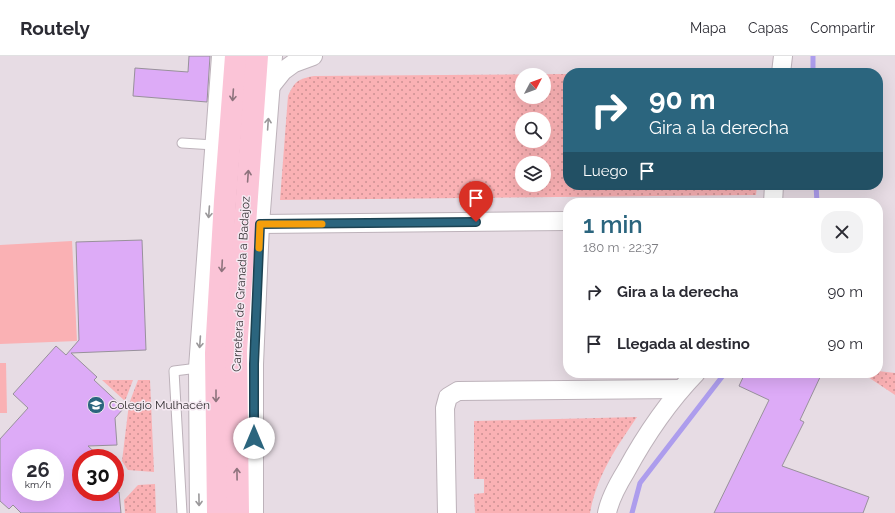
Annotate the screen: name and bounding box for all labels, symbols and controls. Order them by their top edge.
text: Routely [20,17,90,39]
text: Mapa [690,20,726,36]
text: Capas [748,20,788,36]
text: Compartir [810,20,875,36]
north arrow [515,68,551,104]
map controls [515,68,551,192]
text: 90 m [649,83,715,116]
icon: right [583,84,635,136]
one-way arrow [230,88,237,101]
button: search [515,112,551,148]
text: Gira a la derecha [649,117,789,138]
one-way arrow [264,118,271,131]
button: layers [515,156,551,192]
icon: arrive [636,160,658,182]
text: Luego [583,162,628,180]
one-way arrow [244,170,251,183]
pin [459,181,493,222]
icon: arrive [465,187,487,209]
street label: Carretera de Granada a Badajoz [229,196,253,372]
one-way arrow [206,205,213,218]
text: 1 min [583,210,643,239]
button: close [821,211,863,253]
text: 180 m · 22:37 [583,240,658,255]
one-way arrow [218,259,225,272]
icon: right [583,281,605,303]
text: Gira a la derecha [617,283,738,301]
text: 90 m [827,283,863,301]
icon: arrive [583,333,605,355]
one-way arrow [197,335,204,348]
text: Llegada al destino [617,335,750,353]
text: 90 m [827,335,863,353]
one-way arrow [212,389,220,402]
school or university icon: Colegio Mulhacén [86,395,106,415]
place label: Colegio Mulhacén [109,398,210,412]
position arrow [233,417,275,459]
speed limit sign: 30 [72,449,124,501]
text: 26 [26,458,50,482]
one-way arrow [233,468,241,481]
text: km/h [25,479,51,490]
one-way arrow [195,493,202,506]

